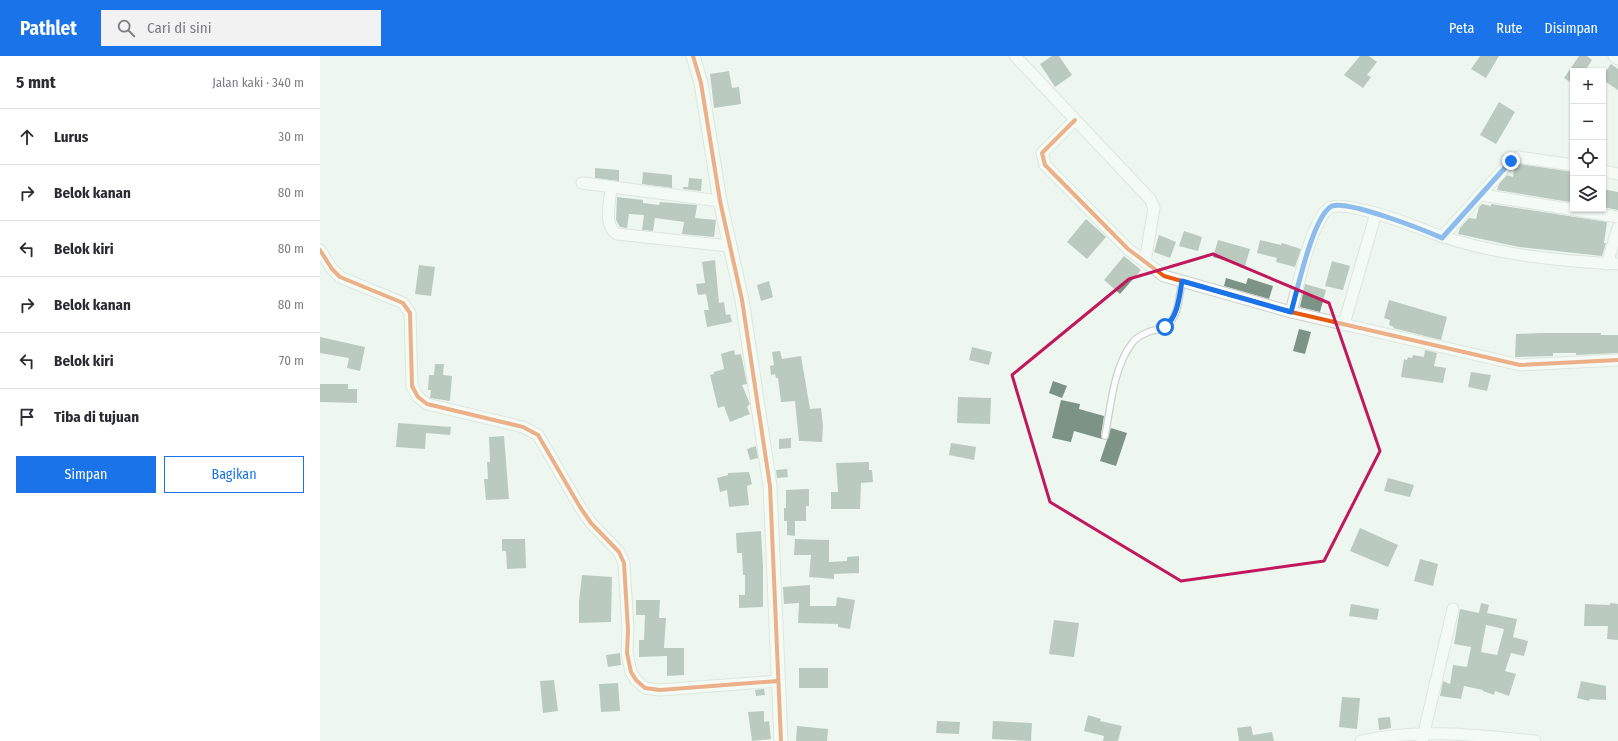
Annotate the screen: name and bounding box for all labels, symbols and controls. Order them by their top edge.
search box [101,10,381,46]
text: Pathlet [20,17,77,40]
icon: search [115,17,137,39]
text: Cari di sini [147,19,212,37]
text: Peta [1449,20,1474,37]
text: Rute [1496,20,1523,37]
text: Disimpan [1545,20,1598,37]
map controls [1570,68,1606,212]
button: + [1570,68,1606,104]
text: 5 mnt [16,72,56,93]
text: Jalan kaki · 340 m [212,75,304,90]
button: − [1570,104,1606,140]
icon: ahead [16,126,38,148]
text: Lurus [54,128,88,146]
text: 30 m [278,129,304,144]
button: locate [1570,140,1606,176]
route end [1502,152,1520,170]
button: layers [1570,176,1606,212]
icon: right [16,182,38,204]
text: Belok kanan [54,184,131,202]
text: 80 m [278,185,304,200]
icon: left [16,238,38,260]
text: Belok kiri [54,240,114,258]
text: 80 m [278,241,304,256]
icon: right [16,294,38,316]
text: Belok kanan [54,296,131,314]
text: 80 m [278,297,304,312]
route start [1156,318,1174,336]
icon: left [16,350,38,372]
text: Belok kiri [54,352,114,370]
text: 70 m [279,353,304,368]
icon: arrive [16,406,38,428]
text: Tiba di tujuan [54,408,139,426]
button: Simpan [16,456,156,493]
button: Bagikan [164,456,304,493]

